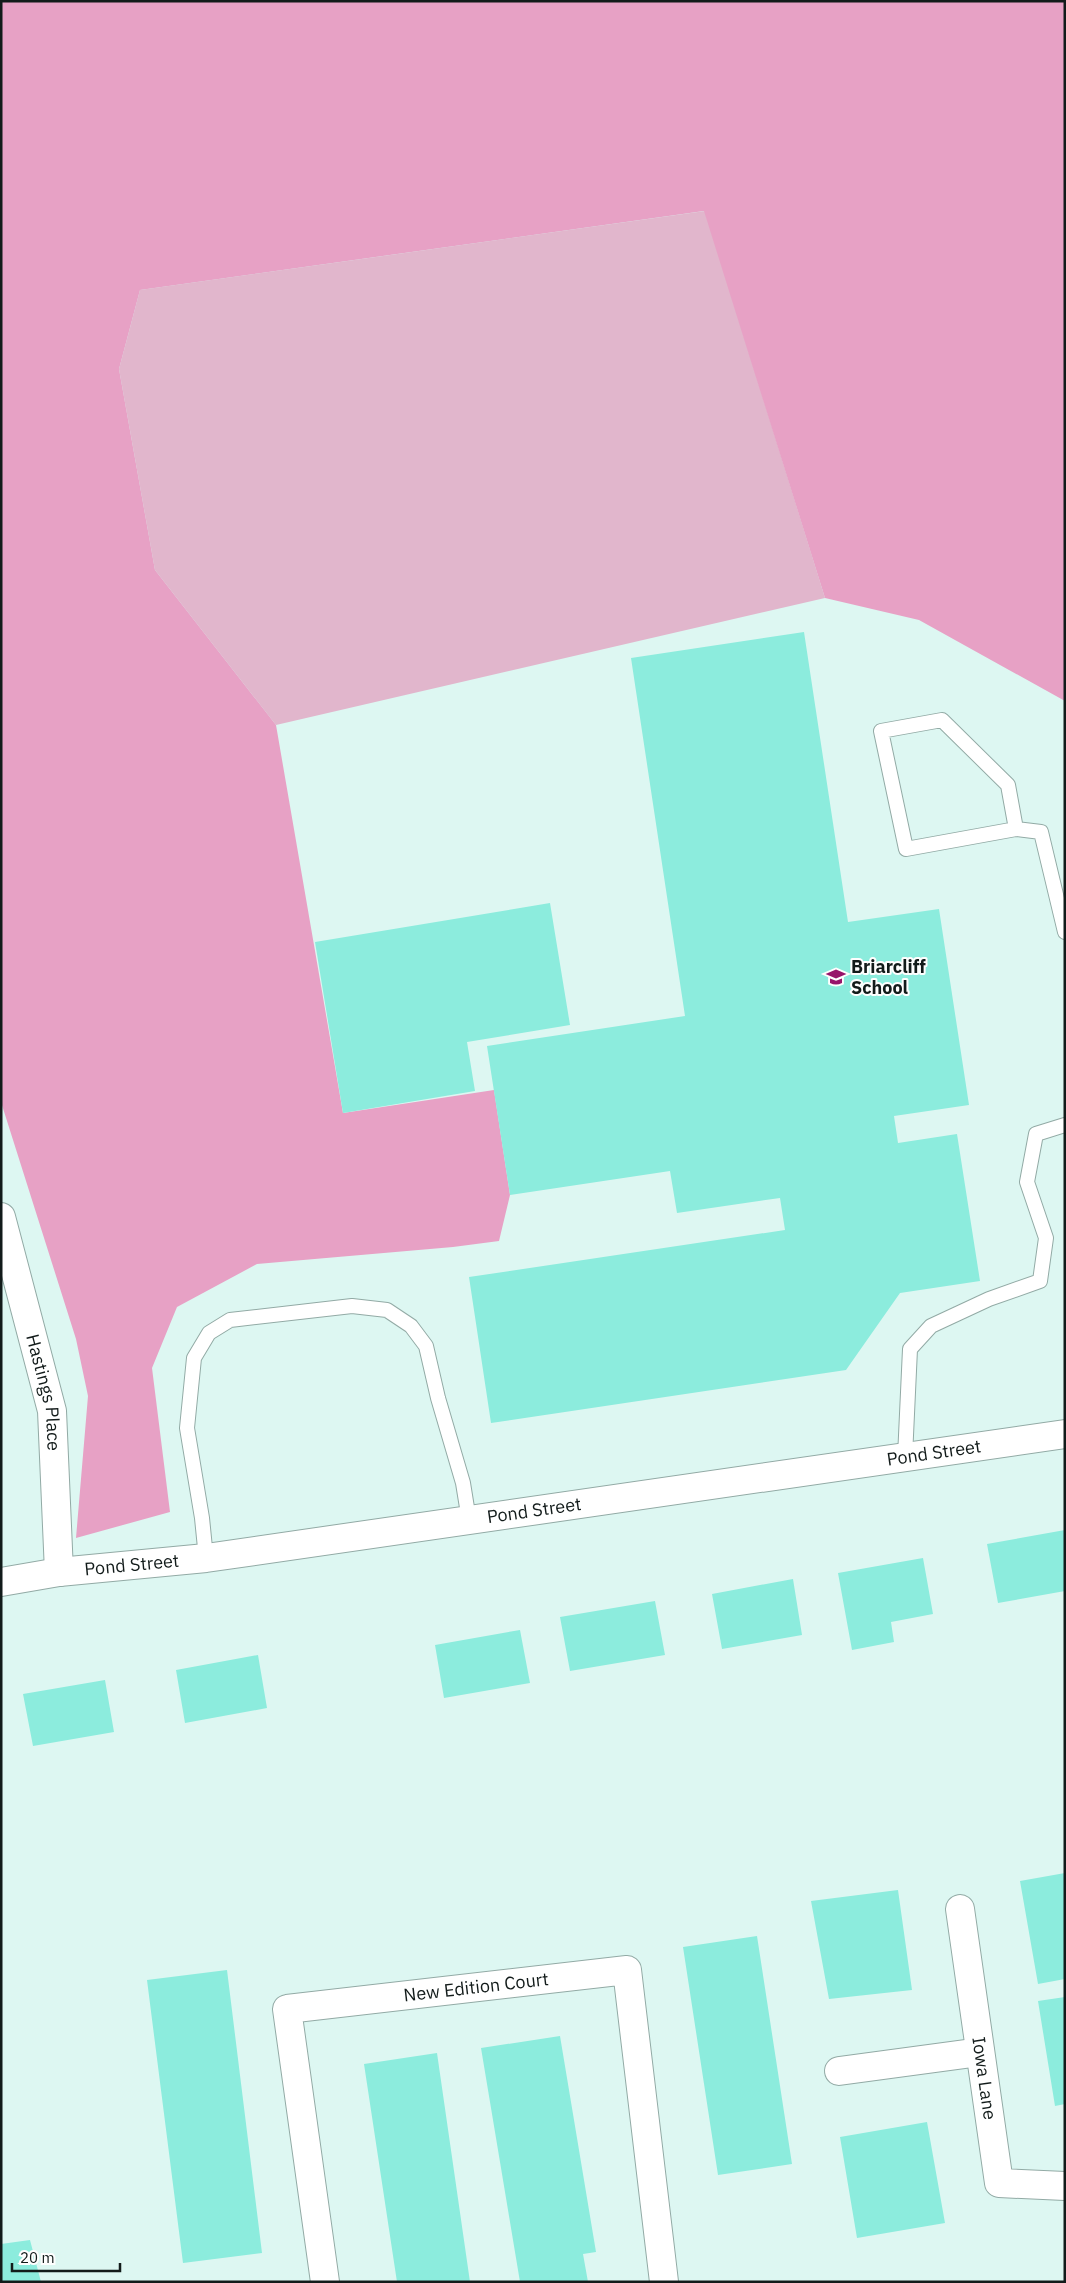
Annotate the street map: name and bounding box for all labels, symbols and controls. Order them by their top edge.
place label: Briarcliff School [851,955,926,999]
school or university icon: Briarcliff School [825,966,847,988]
street label: Hastings Place [21,1332,66,1451]
street label: Pond Street [885,1434,983,1471]
street label: Pond Street [485,1492,583,1528]
street label: Pond Street [83,1549,180,1581]
street label: New Edition Court [402,1967,550,2007]
street label: Iowa Lane [967,2035,1002,2121]
scale bar [12,2240,120,2272]
text: 20 m [20,2248,55,2267]

